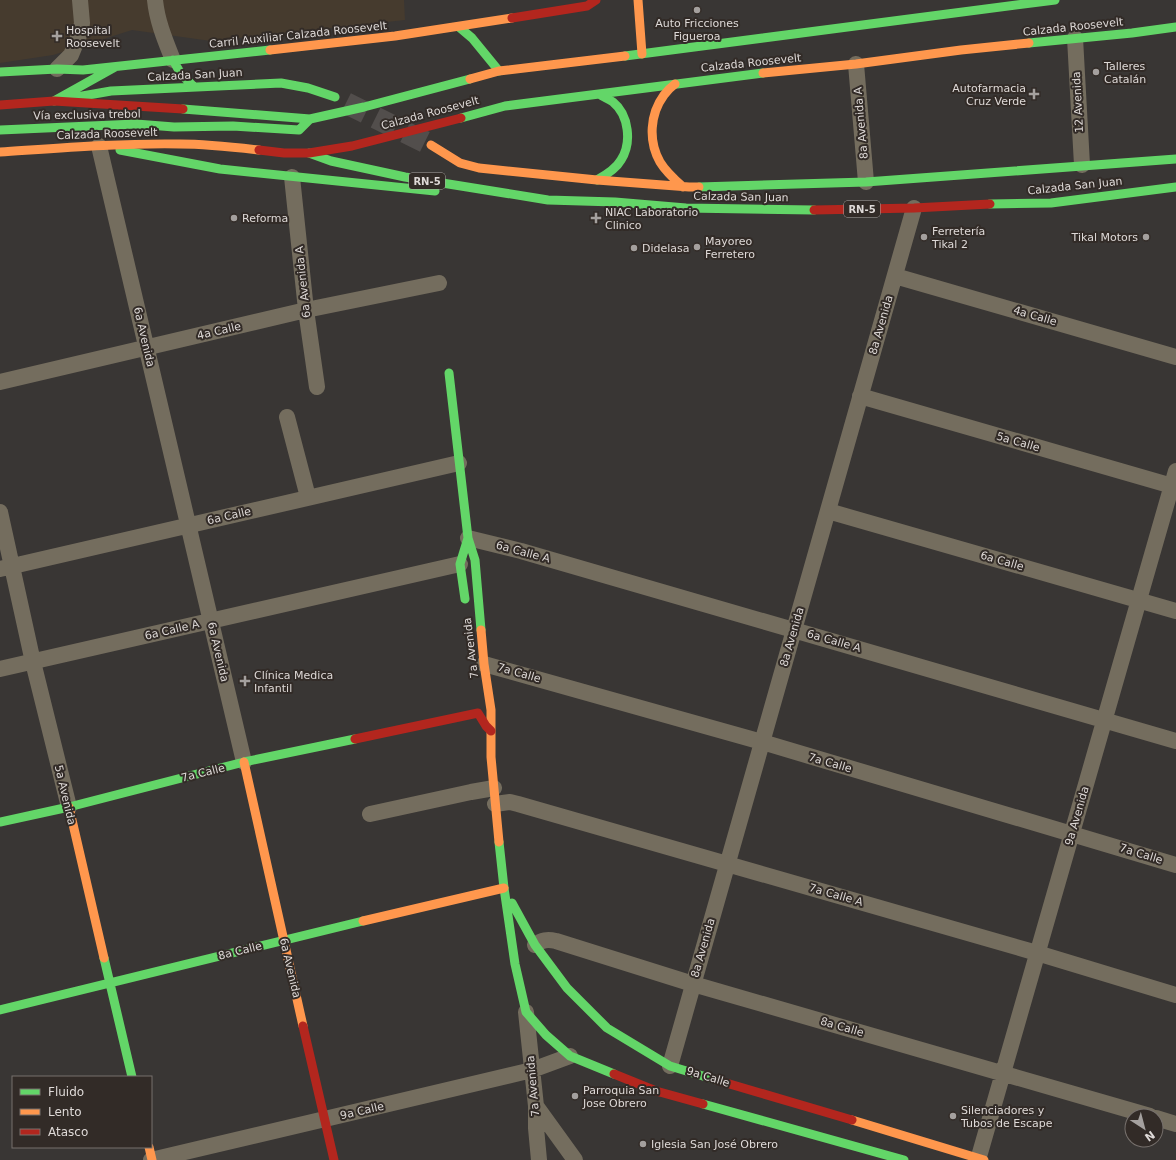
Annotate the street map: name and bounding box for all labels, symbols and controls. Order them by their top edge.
marker: Auto Fricciones Figueroa [692,5,702,15]
street label: Calzada Roosevelt [1022,15,1125,39]
place label: Auto Fricciones Figueroa [655,17,739,43]
street label: Carril Auxiliar Calzada Roosevelt [208,19,388,51]
place label: Hospital Roosevelt [66,24,120,50]
marker: Hospital Roosevelt [51,30,63,42]
street label: Calzada Roosevelt [700,51,803,75]
place label: Talleres Catalán [1103,60,1146,86]
street label: Calzada San Juan [147,66,243,84]
marker: Talleres Catalán [1091,67,1101,77]
street label: 12 Avenida [1070,71,1086,133]
place label: Autofarmacia Cruz Verde [952,82,1026,108]
street label: 8a Avenida A [851,86,871,160]
marker: Autofarmacia Cruz Verde [1029,89,1039,99]
street label: Calzada Roosevelt [380,93,481,132]
street label: Vía exclusiva trebol [33,108,141,122]
street label: Calzada Roosevelt [56,126,158,142]
road number: RN-5 [409,173,445,189]
street label: Calzada San Juan [1027,175,1123,197]
street label: Calzada San Juan [693,190,789,204]
road number: RN-5 [844,201,880,217]
place label: NIAC Laboratorio Clinico [605,206,698,232]
place label: Reforma [242,212,288,225]
marker: NIAC Laboratorio Clinico [590,212,602,224]
marker: Reforma [229,213,239,223]
place label: Ferretería Tikal 2 [931,225,985,251]
place label: Tikal Motors [1071,231,1138,244]
marker: Ferretería Tikal 2 [919,232,929,242]
marker: Tikal Motors [1141,232,1151,242]
place label: Mayoreo Ferretero [705,235,755,261]
place label: Didelasa [642,242,690,255]
marker: Mayoreo Ferretero [692,242,702,252]
marker: Didelasa [629,243,639,253]
street label: 6a Avenida A [293,245,313,319]
street label: 8a Avenida [866,294,896,356]
street label: 4a Calle [1012,304,1058,328]
street label: 6a Avenida [131,306,157,368]
street label: 4a Calle [196,320,242,342]
street label: 5a Calle [995,430,1041,454]
street label: 6a Calle [206,505,252,527]
street label: 6a Calle A [494,539,552,566]
street label: 6a Calle [979,549,1025,573]
street label: 8a Avenida [777,606,807,668]
street label: 6a Calle A [143,617,201,643]
street label: 7a Avenida [461,617,481,679]
street label: 6a Avenida [205,621,231,683]
street label: 6a Calle A [806,627,863,655]
street label: 7a Calle [496,661,542,685]
place label: Clínica Medica Infantil [254,669,333,695]
marker: Clínica Medica Infantil [239,675,251,687]
street label: 7a Calle [807,751,853,775]
street label: 7a Calle [180,761,226,785]
street label: 5a Avenida [52,764,78,826]
street label: 9a Avenida [1062,785,1092,847]
street label: 7a Calle [1118,841,1164,867]
street label: 7a Calle A [808,881,865,909]
street label: 8a Avenida [688,917,718,979]
street label: 6a Avenida [277,937,303,999]
street label: 8a Calle [217,939,263,963]
street label: 8a Calle [819,1015,865,1039]
street label: 7a Avenida [524,1055,542,1117]
street label: 9a Calle [685,1064,731,1090]
legend [12,1076,152,1148]
place label: Parroquia San Jose Obrero [582,1084,659,1110]
text: Fluido [48,1085,84,1099]
marker: Parroquia San Jose Obrero [570,1091,580,1101]
street label: 9a Calle [339,1100,385,1122]
place label: Silenciadores y Tubos de Escape [960,1104,1053,1130]
text: Lento [48,1105,82,1119]
north arrow [1124,1108,1164,1148]
marker: Silenciadores y Tubos de Escape [948,1111,958,1121]
text: Atasco [48,1125,88,1139]
text: N [1142,1128,1157,1144]
place label: Iglesia San José Obrero [651,1138,778,1151]
marker: Iglesia San José Obrero [638,1139,648,1149]

